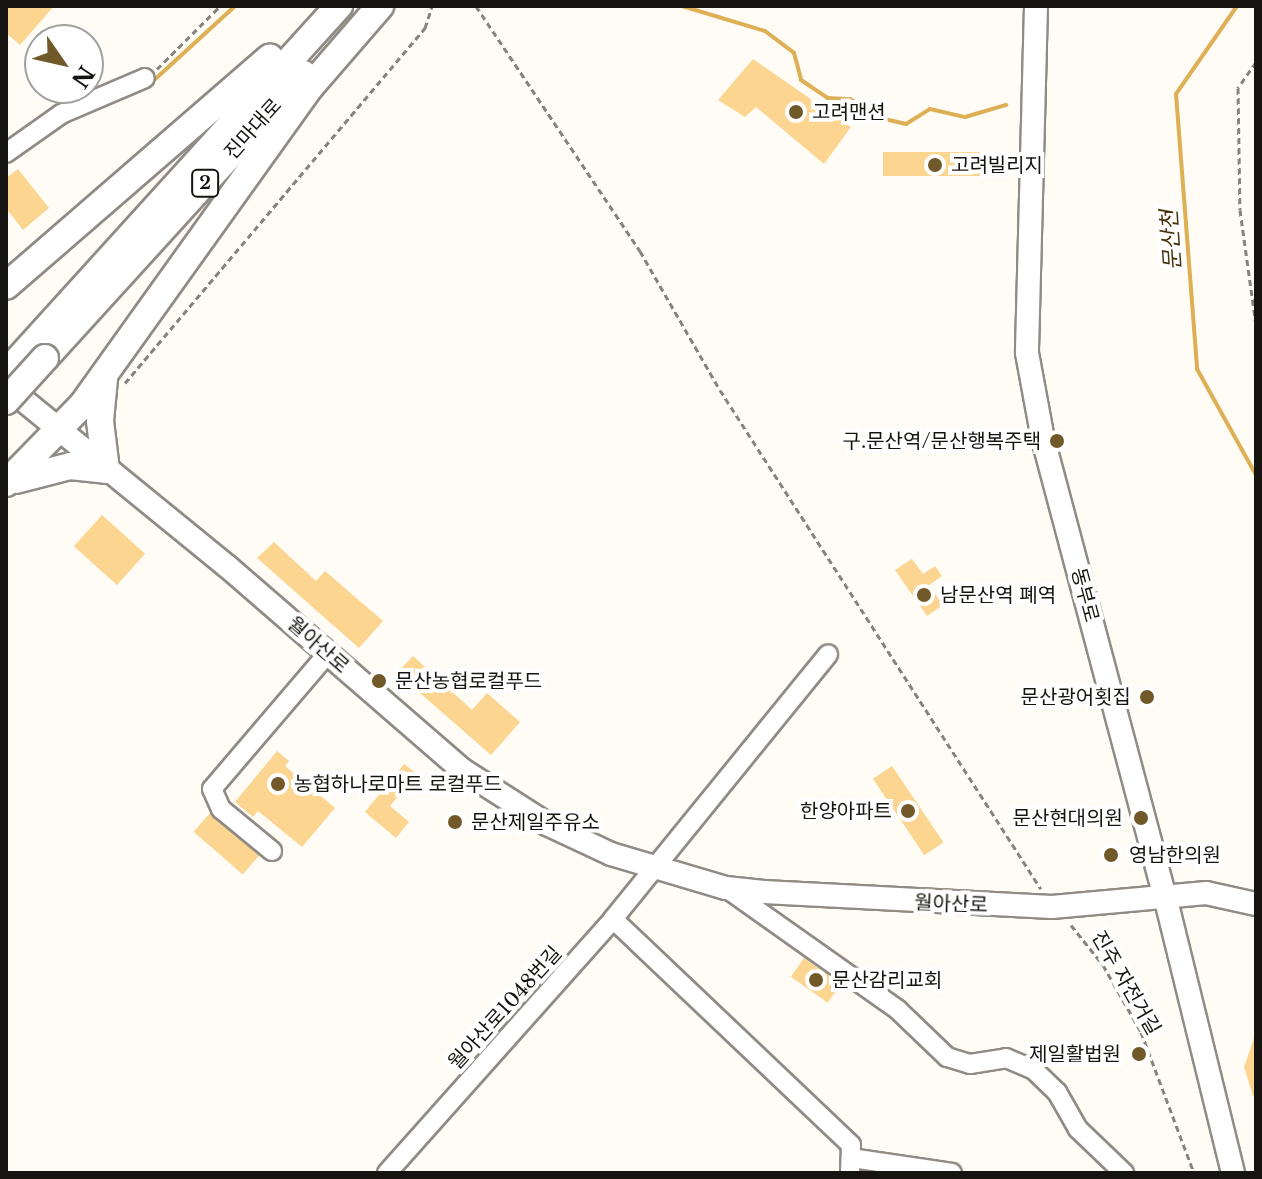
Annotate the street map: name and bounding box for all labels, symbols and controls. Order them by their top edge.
north arrow [24,24,104,104]
text: N [66,60,100,93]
street label: 진마대로 [219,94,287,164]
place label: 고려맨션 [812,100,886,124]
marker: 고려맨션 [787,103,805,121]
place label: 고려빌리지 [951,153,1043,177]
marker: 고려빌리지 [926,156,944,174]
road number: 2 [191,169,219,197]
water label: 문산천 [1156,209,1186,271]
place label: 구.문산역/문산행복주택 [843,429,1041,453]
marker: 구.문산역/문산행복주택 [1048,432,1066,450]
street label: 동부로 [1066,565,1104,625]
place label: 남문산역 폐역 [940,583,1056,607]
marker: 남문산역 폐역 [915,586,933,604]
street label: 월아산로 [282,612,354,678]
place label: 문산농협로컬푸드 [395,669,542,693]
marker: 문산농협로컬푸드 [370,672,388,690]
place label: 문산광어횟집 [1021,685,1131,709]
marker: 문산광어횟집 [1138,688,1156,706]
place label: 농협하나로마트 로컬푸드 [294,772,502,796]
marker: 농협하나로마트 로컬푸드 [269,775,287,793]
place label: 한양아파트 [800,799,892,823]
marker: 한양아파트 [899,802,917,820]
place label: 문산현대의원 [1013,806,1123,830]
marker: 문산현대의원 [1130,807,1152,829]
place label: 문산제일주유소 [471,810,600,834]
marker: 문산제일주유소 [446,813,464,831]
place label: 영남한의원 [1129,843,1221,867]
marker: 영남한의원 [1100,844,1122,866]
street label: 월아산로 [914,891,988,917]
street label: 진주 자전거길 [1087,927,1165,1039]
street label: 월아산로1048번길 [443,941,567,1075]
place label: 문산감리교회 [832,968,942,992]
marker: 문산감리교회 [807,971,825,989]
place label: 제일활법원 [1029,1042,1121,1066]
marker: 제일활법원 [1128,1043,1150,1065]

